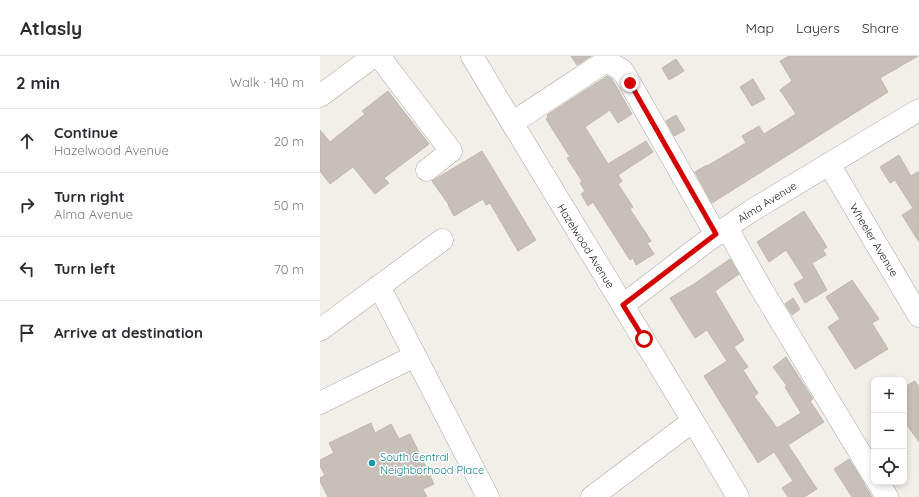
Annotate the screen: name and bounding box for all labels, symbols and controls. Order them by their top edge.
text: Atlasly [20,16,82,40]
text: Map [745,19,774,37]
text: Layers [796,19,840,37]
text: Share [862,19,899,37]
text: 2 min [16,72,60,93]
text: Walk · 140 m [229,74,304,90]
route end [621,74,639,92]
text: Continue [54,123,118,142]
icon: ahead [16,130,38,152]
text: 20 m [274,133,304,149]
text: Hazelwood Avenue [54,142,169,158]
street label: Alma Avenue [735,178,799,226]
text: Turn right [54,187,125,206]
icon: right [16,194,38,216]
text: 50 m [274,197,304,213]
street label: Hazelwood Avenue [554,201,618,291]
street label: Wheeler Avenue [847,201,901,279]
text: Alma Avenue [54,206,133,222]
icon: left [16,258,38,280]
text: Turn left [54,259,116,278]
text: 70 m [274,261,304,277]
icon: arrive [16,322,38,344]
text: Arrive at destination [54,323,203,342]
route start [635,330,653,348]
map controls [871,377,907,485]
button: + [871,377,907,413]
button: − [871,413,907,449]
button: locate [871,449,907,485]
place label: South Central Neighborhood Place [380,450,484,477]
marker: South Central Neighborhood Place [367,458,377,468]

